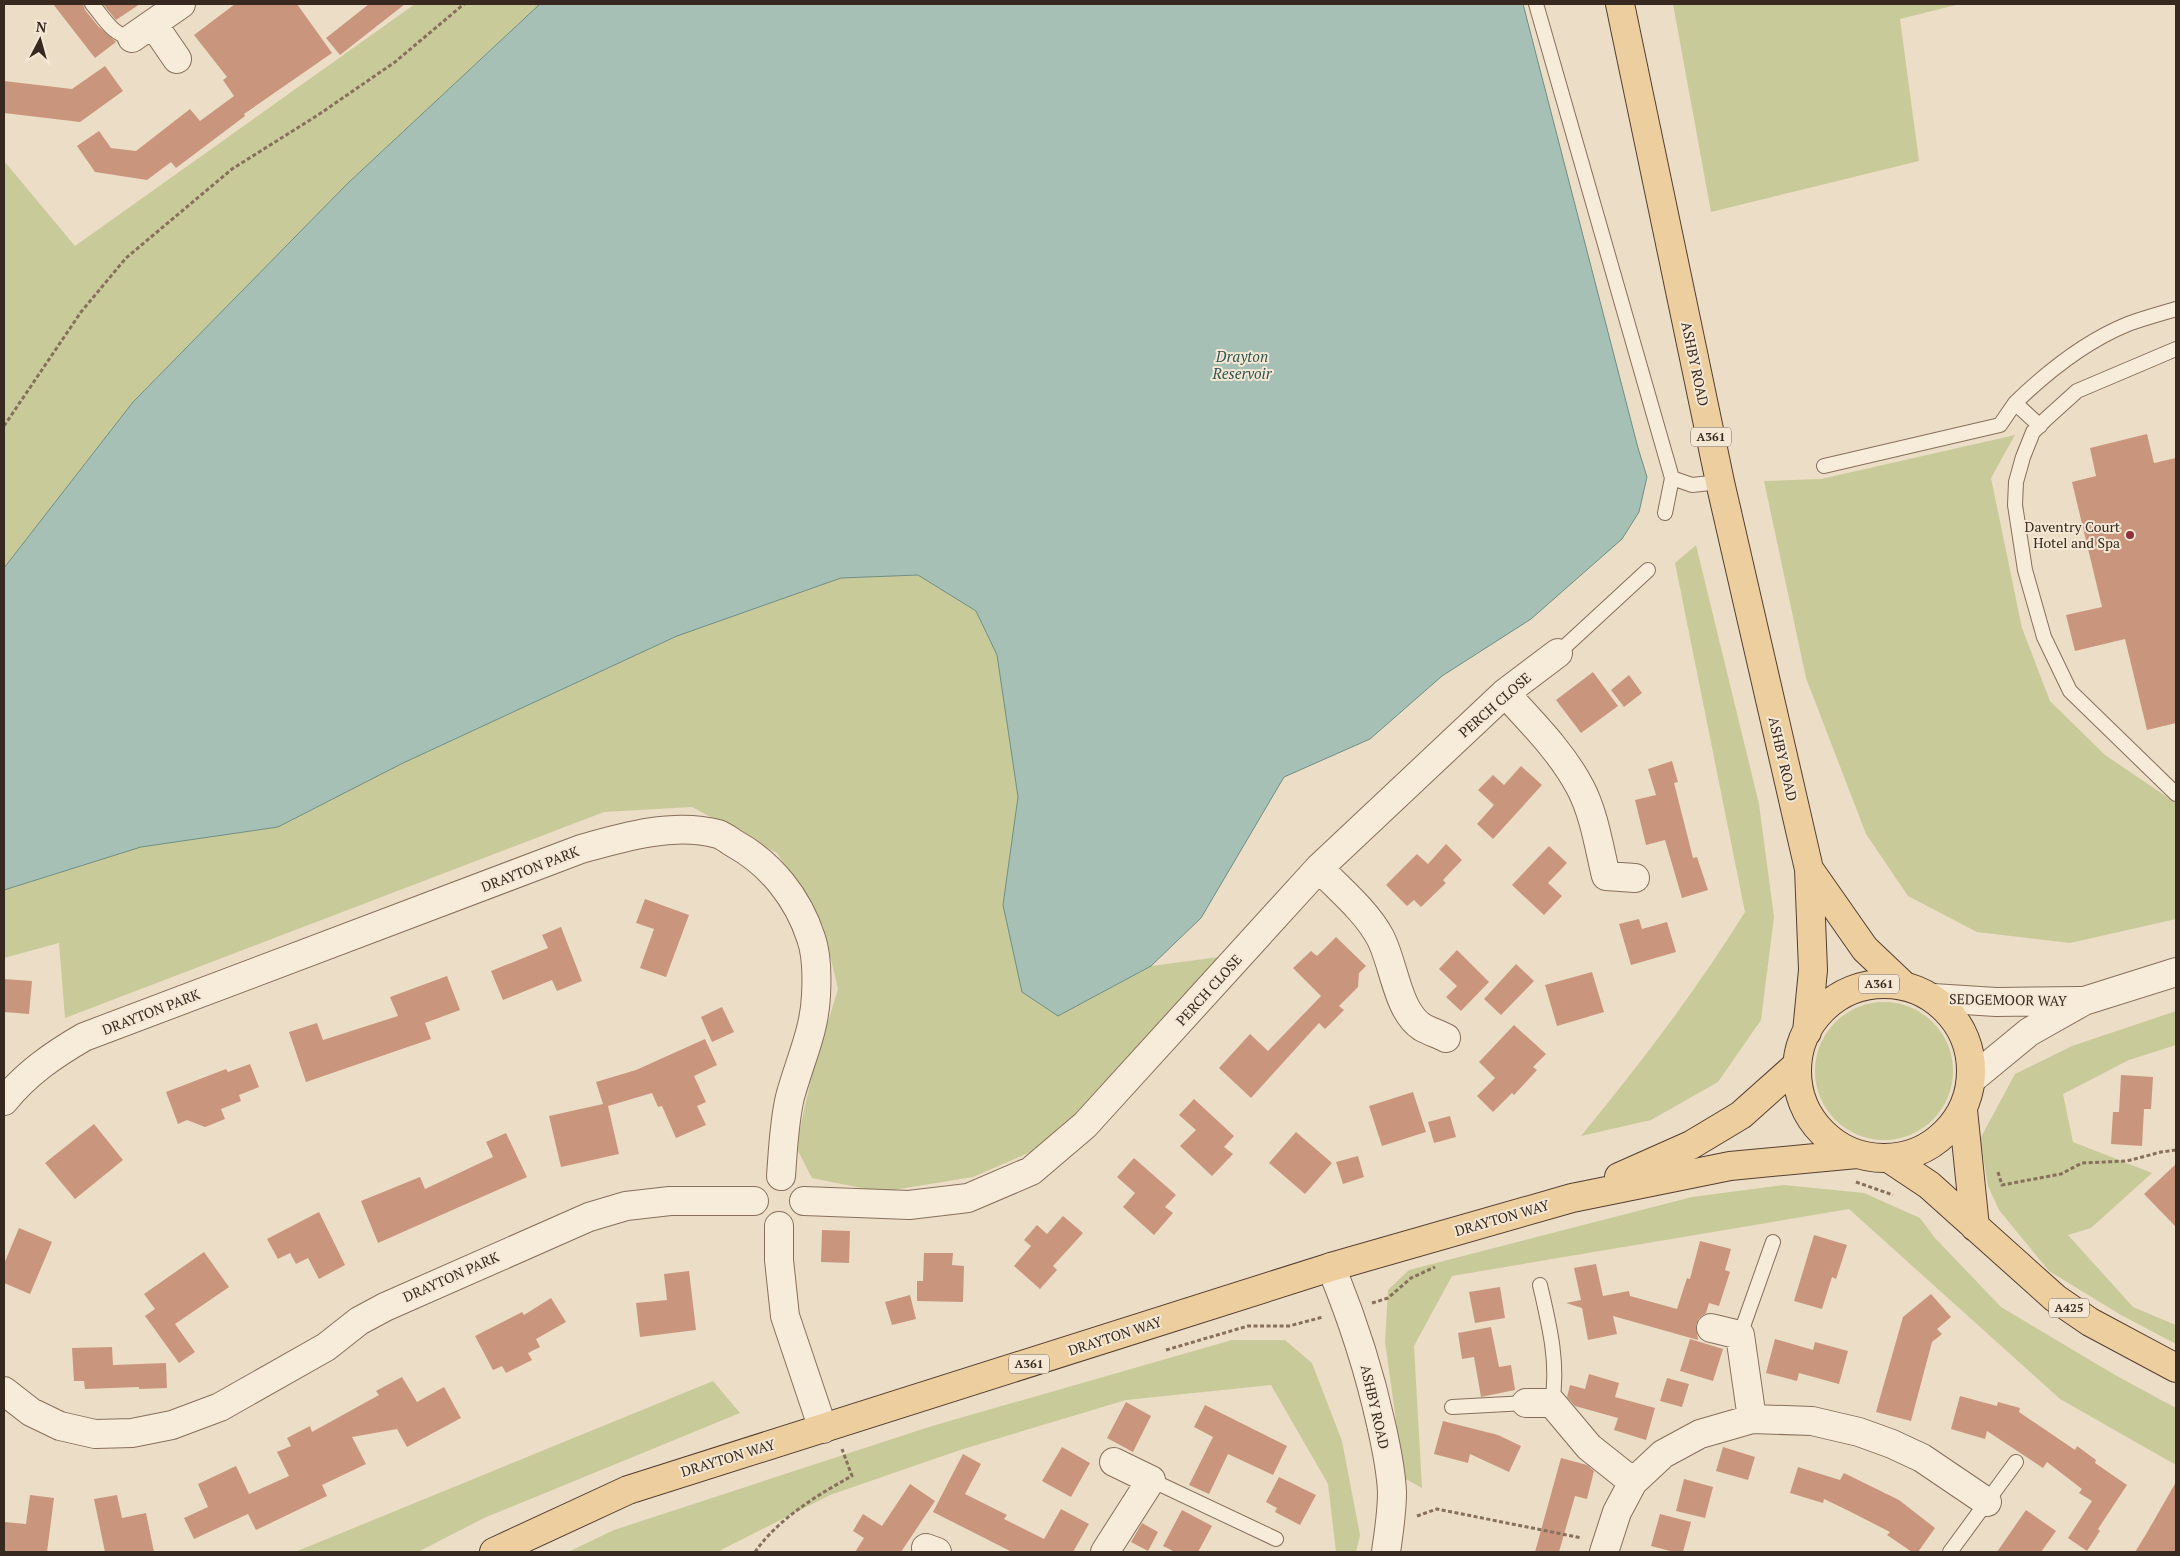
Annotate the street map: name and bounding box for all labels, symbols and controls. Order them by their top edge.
north arrow [15,15,65,65]
text: N [35,17,48,37]
street label: ASHBY ROAD [1677,320,1714,408]
water label: Drayton Reservoir [1212,346,1273,383]
road number: A361 [1691,428,1731,447]
place label: Daventry Court Hotel and Spa [2025,517,2121,552]
marker: Daventry Court Hotel and Spa [2124,529,2136,541]
street label: PERCH CLOSE [1454,668,1535,741]
street label: ASHBY ROAD [1765,715,1802,803]
street label: DRAYTON PARK [478,841,582,896]
street label: PERCH CLOSE [1171,950,1246,1029]
road number: A361 [1859,974,1899,994]
street label: DRAYTON PARK [99,984,203,1039]
street label: SEDGEMOOR WAY [1949,989,2068,1010]
street label: DRAYTON WAY [1452,1195,1552,1240]
street label: DRAYTON PARK [400,1246,503,1306]
road number: A425 [2049,1299,2089,1318]
street label: DRAYTON WAY [1066,1311,1165,1360]
road number: A361 [1009,1355,1049,1374]
street label: ASHBY ROAD [1357,1363,1394,1451]
street label: DRAYTON WAY [678,1434,778,1481]

